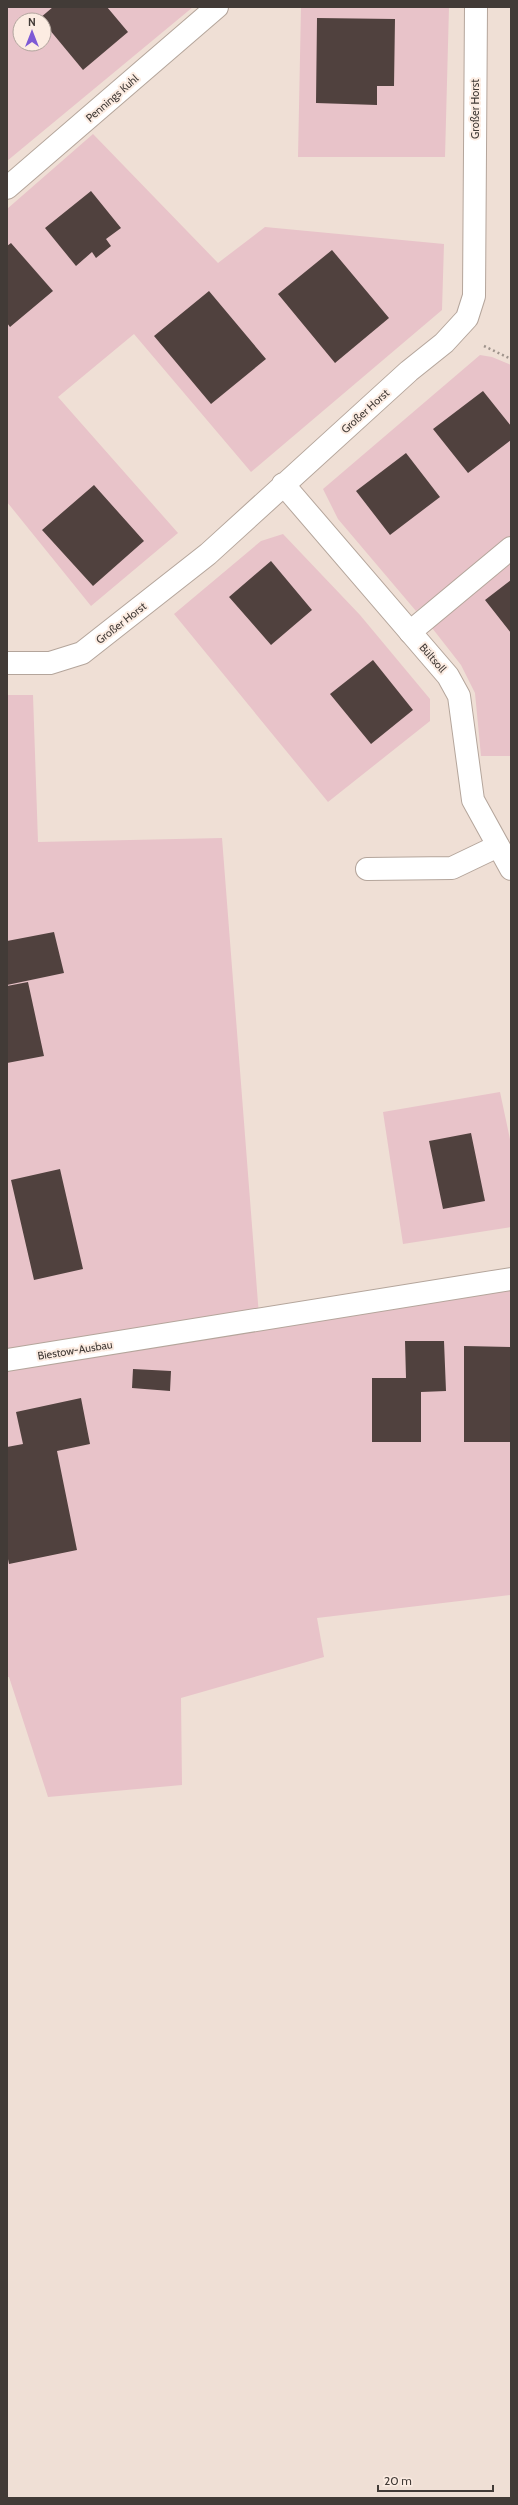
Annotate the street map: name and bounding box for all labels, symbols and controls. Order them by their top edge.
north arrow [12,12,52,52]
text: N [28,15,36,29]
street label: Pennings Kuhl [83,71,142,125]
street label: Großer Horst [468,79,482,139]
street label: Großer Horst [338,386,392,436]
street label: Großer Horst [93,599,149,647]
street label: Bültsoll [416,640,450,676]
street label: Biestow-Ausbau [37,1337,114,1363]
scale bar [378,2467,493,2493]
text: 20 m [384,2473,412,2488]

